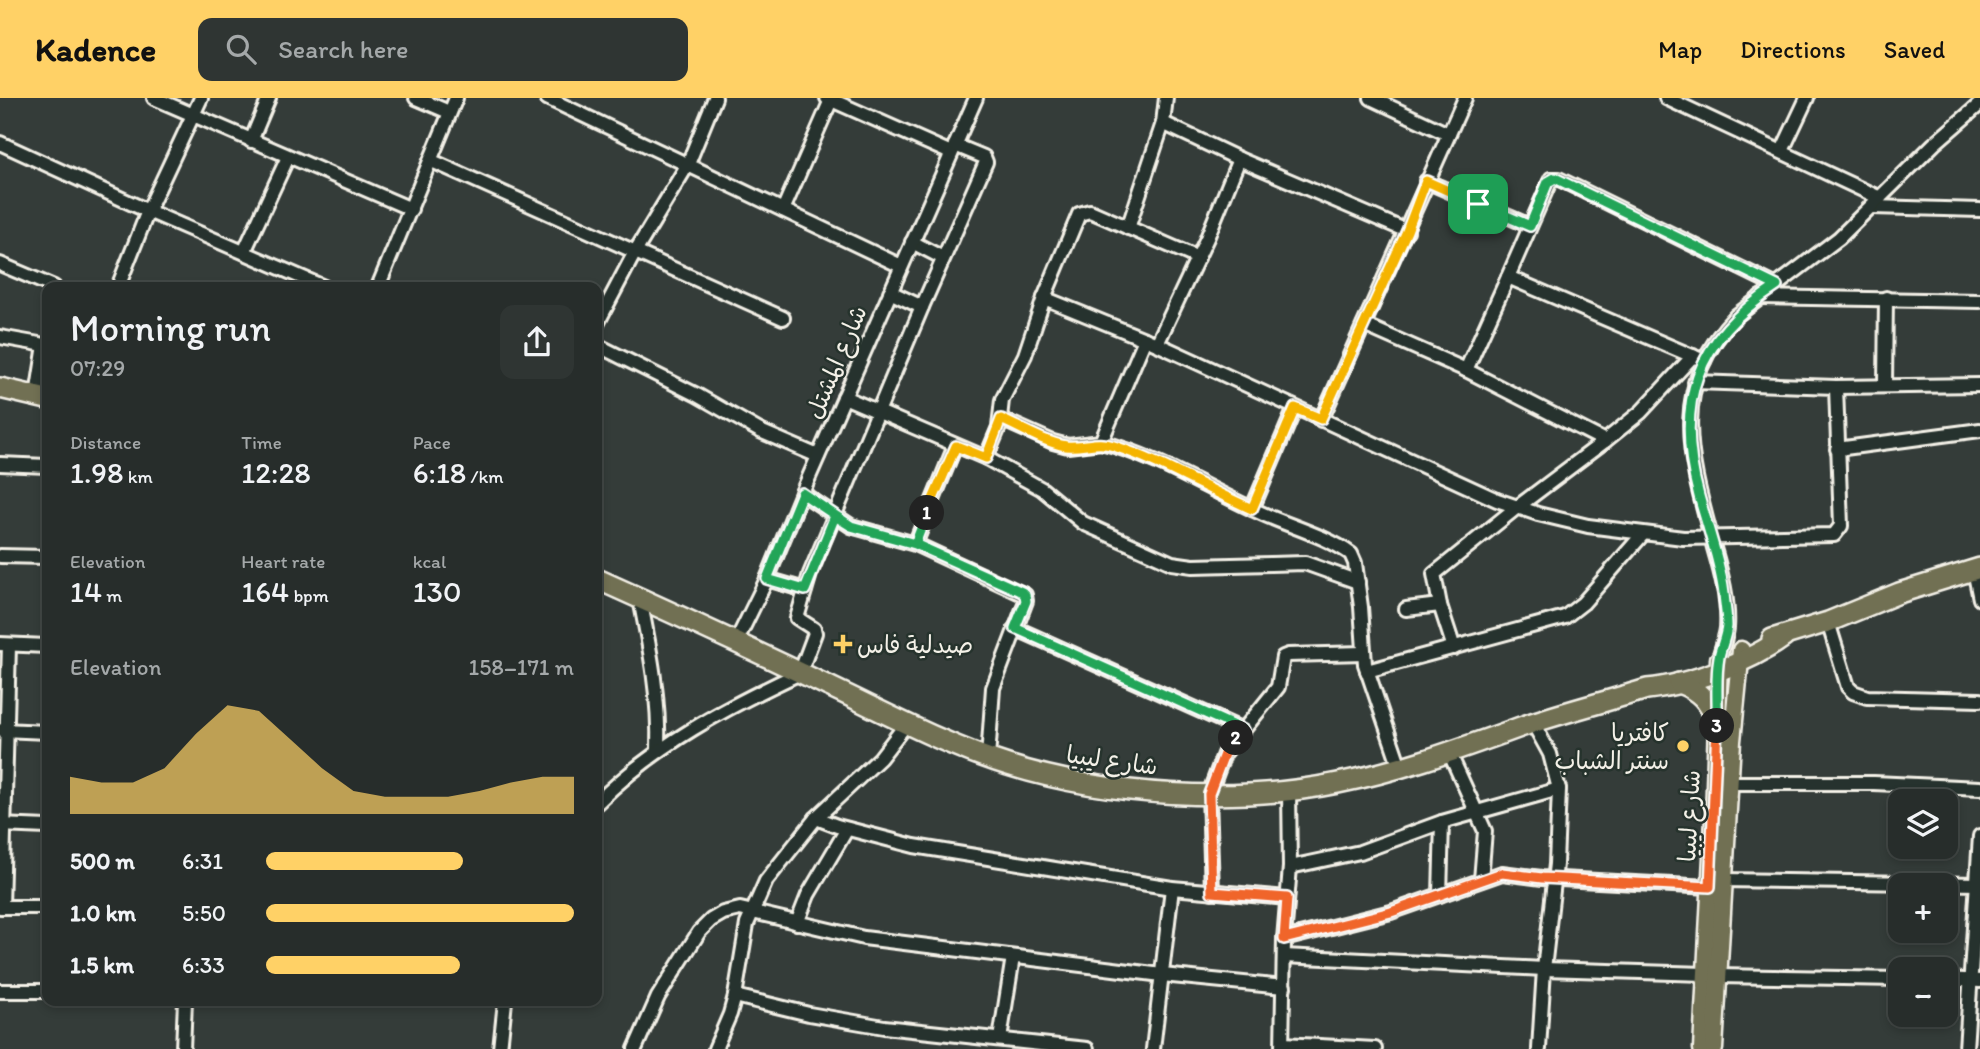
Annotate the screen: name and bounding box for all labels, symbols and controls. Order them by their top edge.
search box [198,18,688,81]
text: Kadence [35,30,156,69]
icon: search [222,30,260,68]
text: Search here [278,33,409,65]
text: Map [1658,35,1702,64]
text: Directions [1740,35,1846,64]
text: Saved [1884,35,1945,64]
pin [1448,174,1508,234]
icon: arrive [1459,185,1497,223]
street label: شارع المشتل [799,301,876,424]
text: Morning run [70,305,271,351]
button: share [500,305,574,379]
text: 07:29 [70,354,125,382]
text: Distance [70,431,141,454]
text: Time [241,431,282,454]
text: Pace [413,431,451,454]
text: 1.98 [70,454,123,491]
text: 12:28 [241,454,311,491]
text: 6:18 [413,454,466,491]
text: km [123,465,153,488]
text: /km [466,465,504,488]
pin: 1 [909,496,944,530]
text: 1 [922,501,931,524]
text: Elevation [70,550,146,573]
text: Heart rate [241,550,325,573]
text: kcal [413,550,446,573]
text: 14 [70,573,102,610]
text: 164 [241,573,289,610]
text: 130 [413,573,461,610]
text: m [102,584,122,607]
text: bpm [289,584,329,607]
place label: صيدلية فاس [857,630,973,659]
marker: صيدلية فاس [835,636,851,652]
text: Elevation [70,653,161,681]
text: 158–171 m [469,653,574,681]
pin: 3 [1700,708,1734,744]
text: 3 [1711,714,1722,737]
place label: كافتريا سنتر الشباب [1555,718,1669,775]
pin: 2 [1218,720,1254,756]
text: 2 [1231,726,1241,749]
marker: كافتريا سنتر الشباب [1675,738,1691,754]
street label: شارع ليبيا [1064,739,1160,784]
street label: شارع ليبيا [1672,769,1709,863]
map controls [1888,789,1958,1027]
button: layers [1888,789,1958,859]
text: 500 m [70,847,135,875]
text: 6:31 [182,847,223,875]
button: + [1888,873,1958,943]
text: 1.0 km [70,899,136,927]
text: 5:50 [182,899,226,927]
text: 1.5 km [70,951,134,979]
text: 6:33 [182,951,225,979]
button: − [1888,957,1958,1027]

